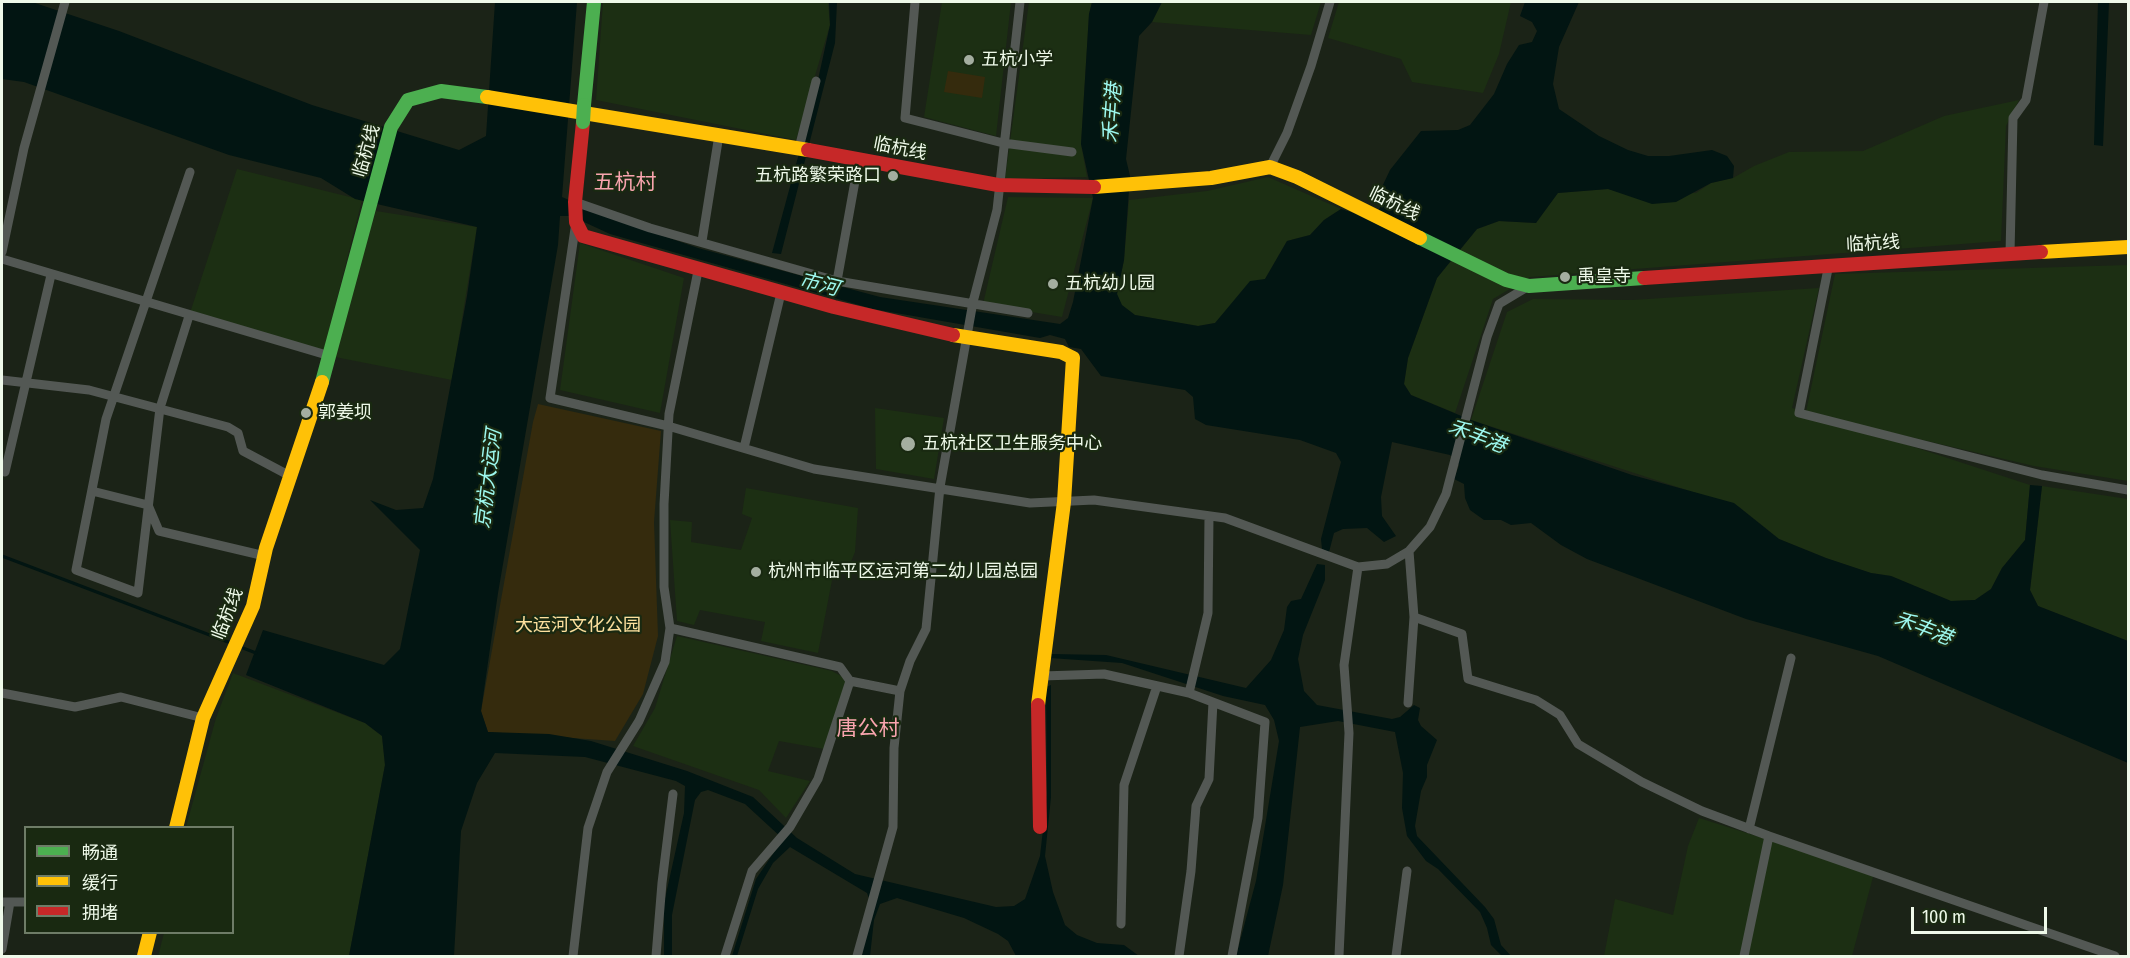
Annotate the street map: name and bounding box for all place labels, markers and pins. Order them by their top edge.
place label: 五杭小学 [981,49,1053,71]
marker: 五杭小学 [962,53,976,67]
place label: 五杭路繁荣路口 [755,165,881,187]
marker: 五杭路繁荣路口 [886,169,900,183]
place label: 禹皇寺 [1577,266,1631,288]
marker: 禹皇寺 [1558,270,1572,284]
place label: 五杭幼儿园 [1065,273,1155,295]
marker: 五杭幼儿园 [1046,277,1060,291]
place label: 郭姜坝 [318,402,372,424]
marker: 郭姜坝 [299,406,313,420]
place label: 五杭社区卫生服务中心 [922,433,1102,455]
marker: 五杭社区卫生服务中心 [899,435,917,453]
place label: 杭州市临平区运河第二幼儿园总园 [768,561,1038,583]
marker: 杭州市临平区运河第二幼儿园总园 [749,565,763,579]

